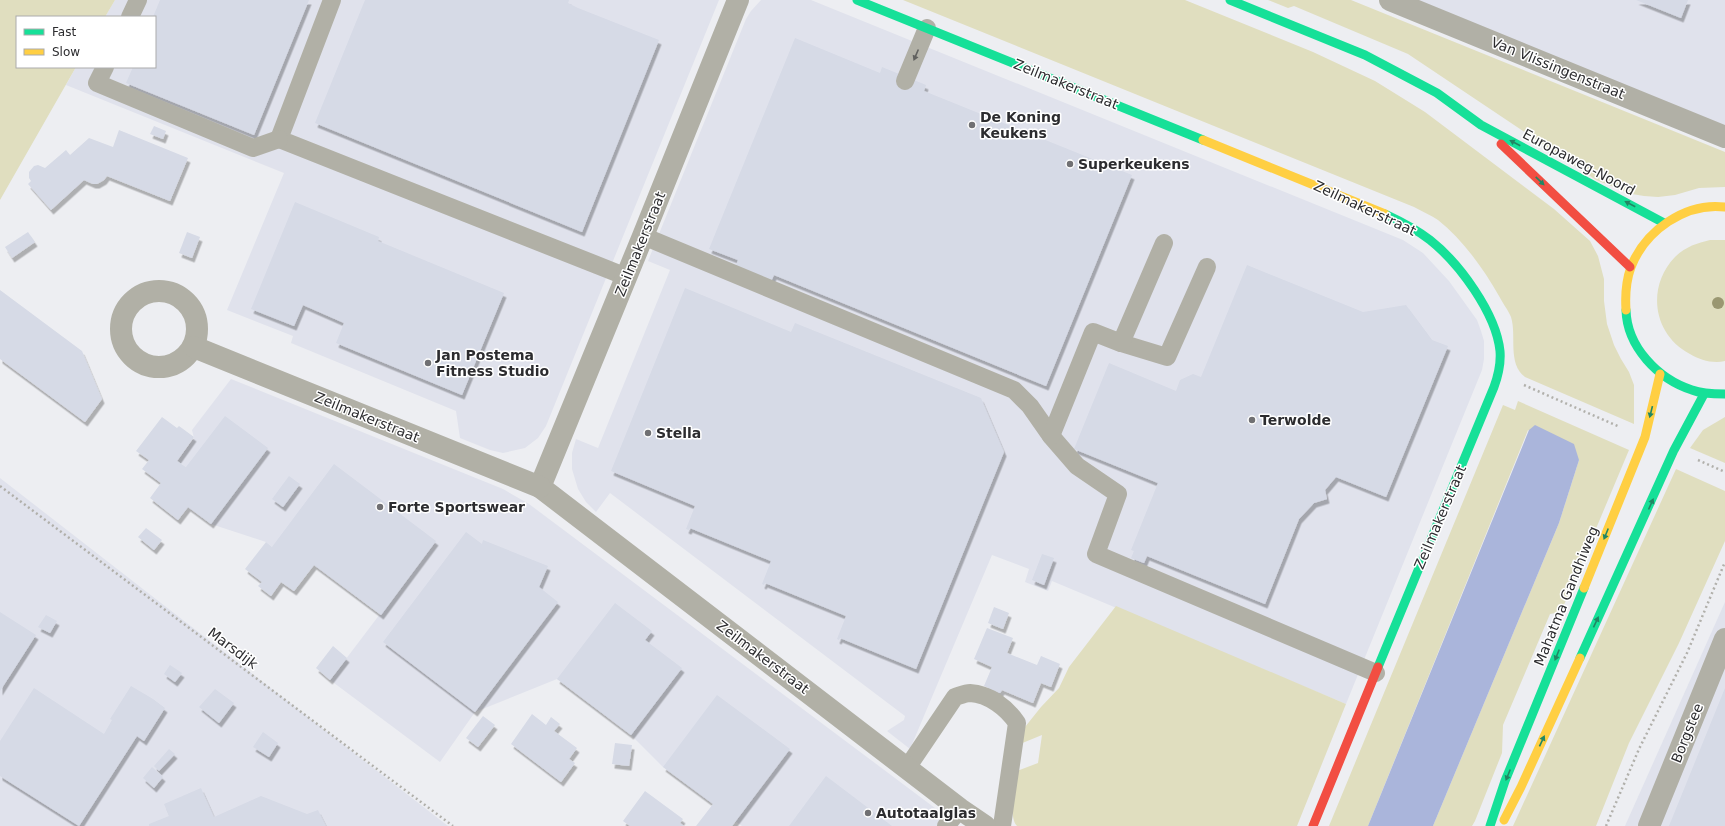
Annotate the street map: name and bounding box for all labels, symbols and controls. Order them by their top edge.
legend [16,16,156,68]
text: Fast [52,25,76,39]
street label: Van Vlissingenstraat [1489,34,1628,102]
text: Slow [52,45,80,59]
one-way arrow [913,49,919,60]
street label: Zeilmakerstraat [1011,56,1121,112]
place label: De Koning Keukens [980,109,1061,141]
marker: De Koning Keukens [967,120,977,130]
street label: Europaweg-Noord [1520,126,1638,198]
one-way arrow [1509,140,1521,147]
place label: Superkeukens [1078,156,1190,172]
marker: Superkeukens [1065,159,1075,169]
one-way arrow [1535,176,1545,186]
street label: Zeilmakerstraat [1311,177,1419,239]
street label: Zeilmakerstraat [612,189,668,299]
one-way arrow [1624,201,1636,208]
place label: Jan Postema Fitness Studio [435,347,550,379]
marker: Jan Postema Fitness Studio [423,358,433,368]
street label: Zeilmakerstraat [312,389,422,445]
one-way arrow [1647,406,1653,418]
place label: Terwolde [1260,412,1331,428]
marker: Terwolde [1247,415,1257,425]
place label: Stella [656,425,701,441]
marker: Stella [643,428,653,438]
street label: Zeilmakerstraat [1411,462,1469,571]
one-way arrow [1648,498,1654,510]
place label: Forte Sportswear [388,499,525,515]
marker: Forte Sportswear [375,502,385,512]
street label: Mahatma Gandhiweg [1531,524,1601,668]
one-way arrow [1602,528,1609,540]
one-way arrow [1594,616,1600,628]
street label: Zeilmakerstraat [714,617,813,697]
street label: Marsdijk [205,624,262,673]
one-way arrow [1554,649,1560,660]
street label: Borgstee [1668,701,1706,765]
one-way arrow [1539,735,1545,746]
one-way arrow [1505,769,1511,780]
place label: Autotaalglas [876,805,976,821]
marker: Autotaalglas [863,808,873,818]

